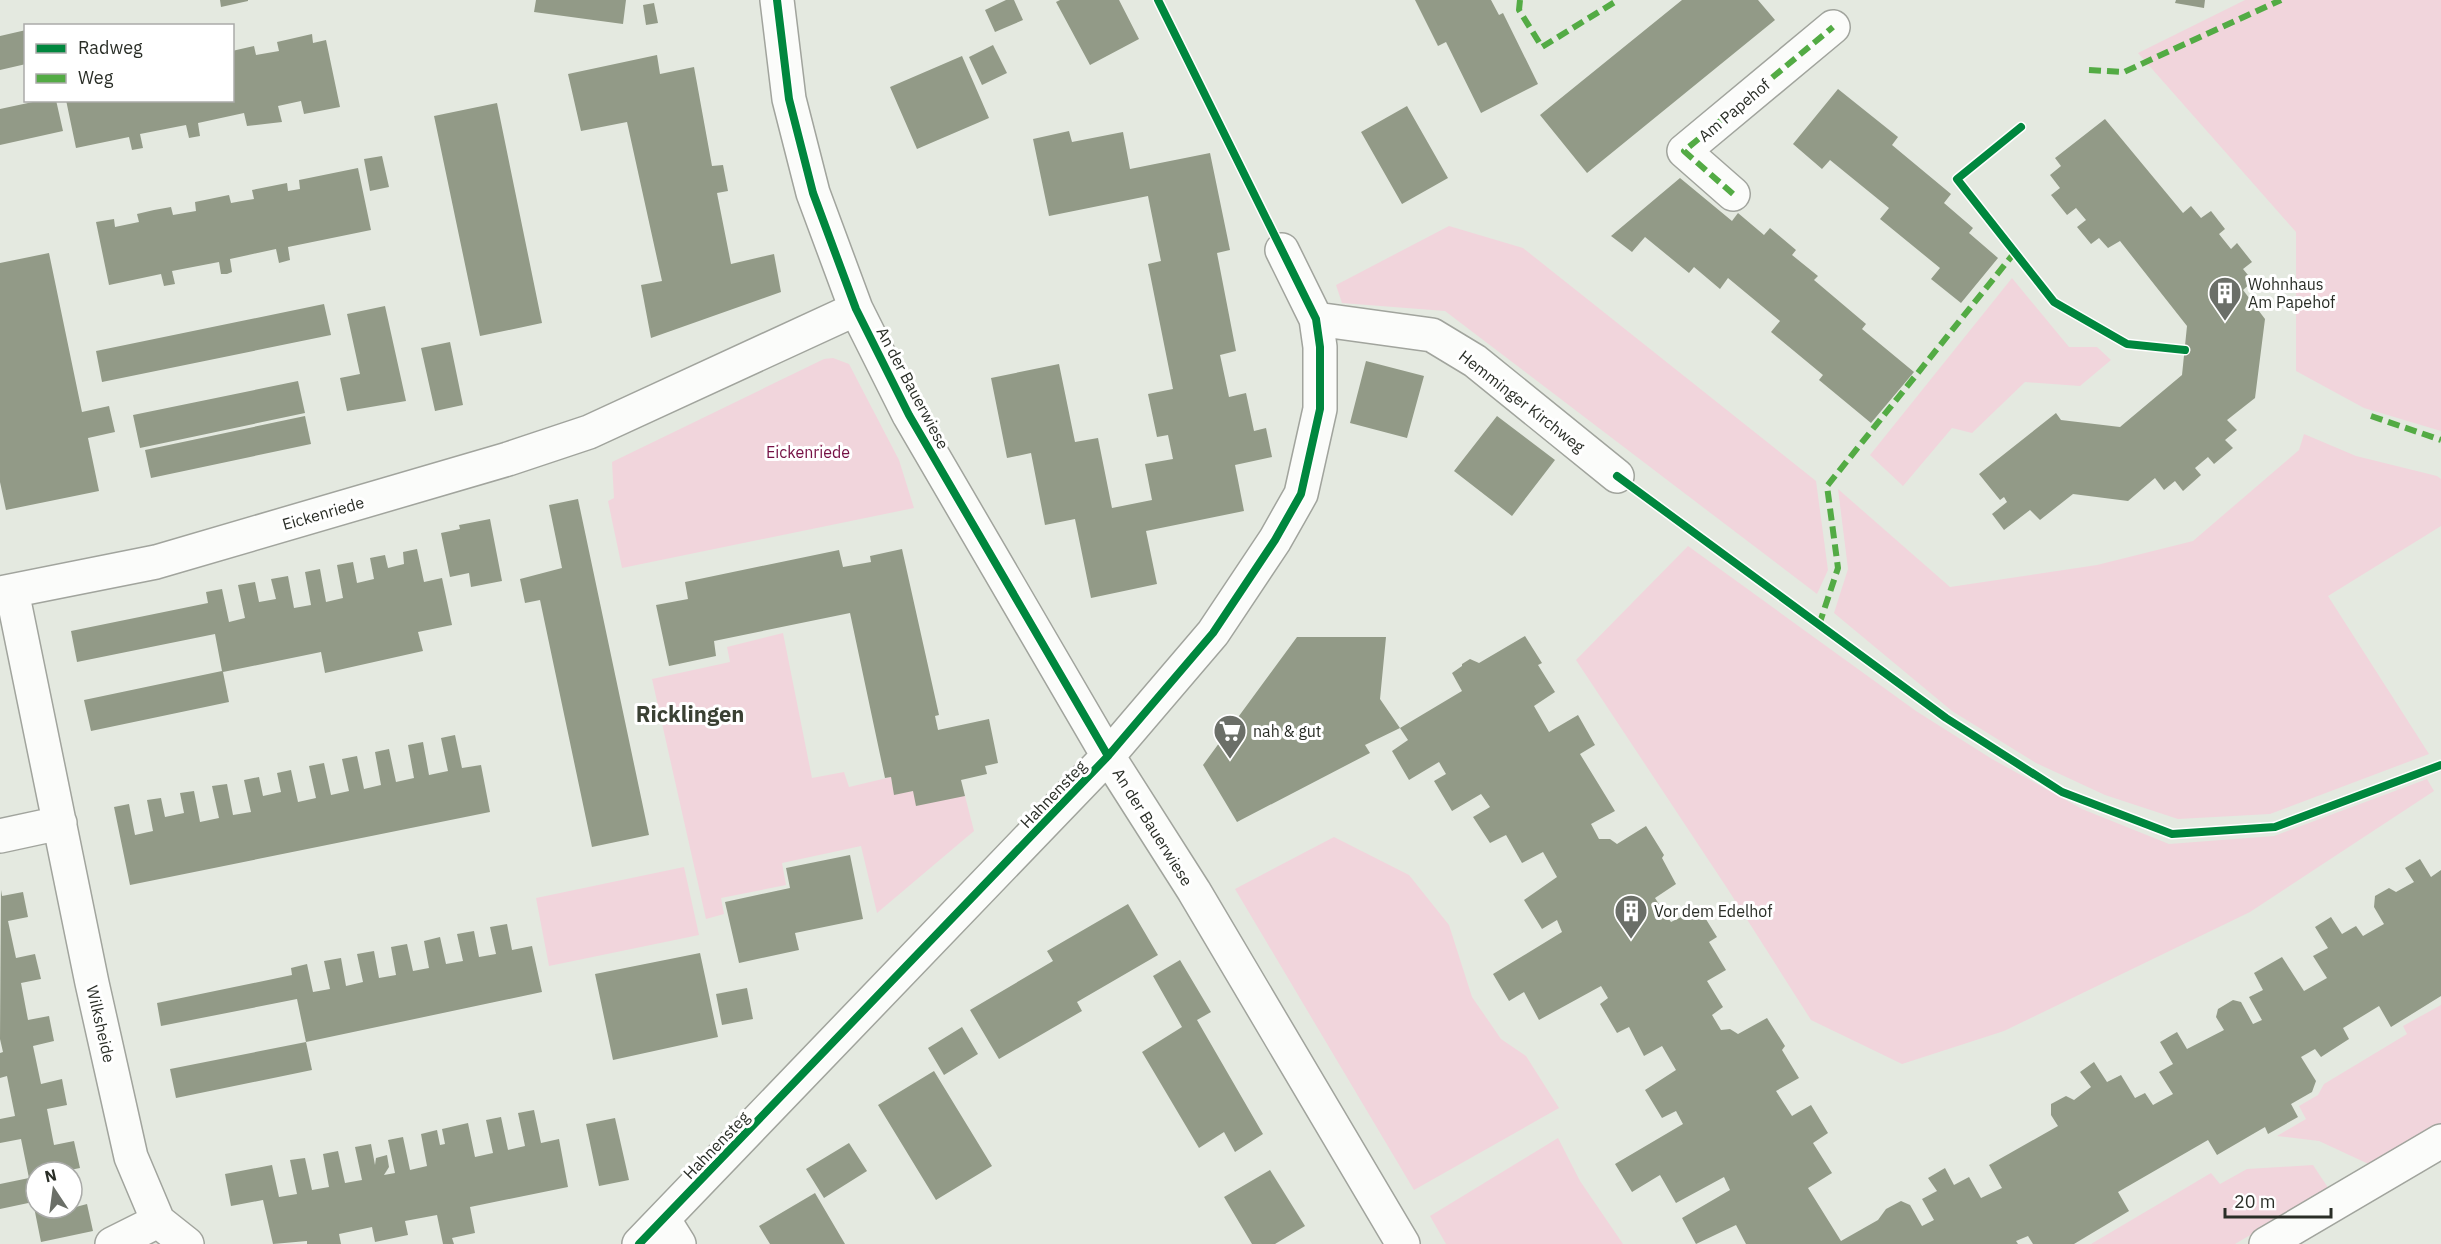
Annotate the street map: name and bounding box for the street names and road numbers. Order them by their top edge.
street label: Am Papehof [1694,74,1774,146]
street label: An der Bauerwiese [872,324,954,453]
street label: Hemminger Kirchweg [1455,346,1589,457]
street label: Eickenriede [280,492,366,534]
street label: Hahnensteg [1016,756,1091,832]
street label: An der Bauerwiese [1109,764,1197,890]
street label: Wilksheide [82,983,120,1065]
street label: Hahnensteg [679,1107,754,1183]

